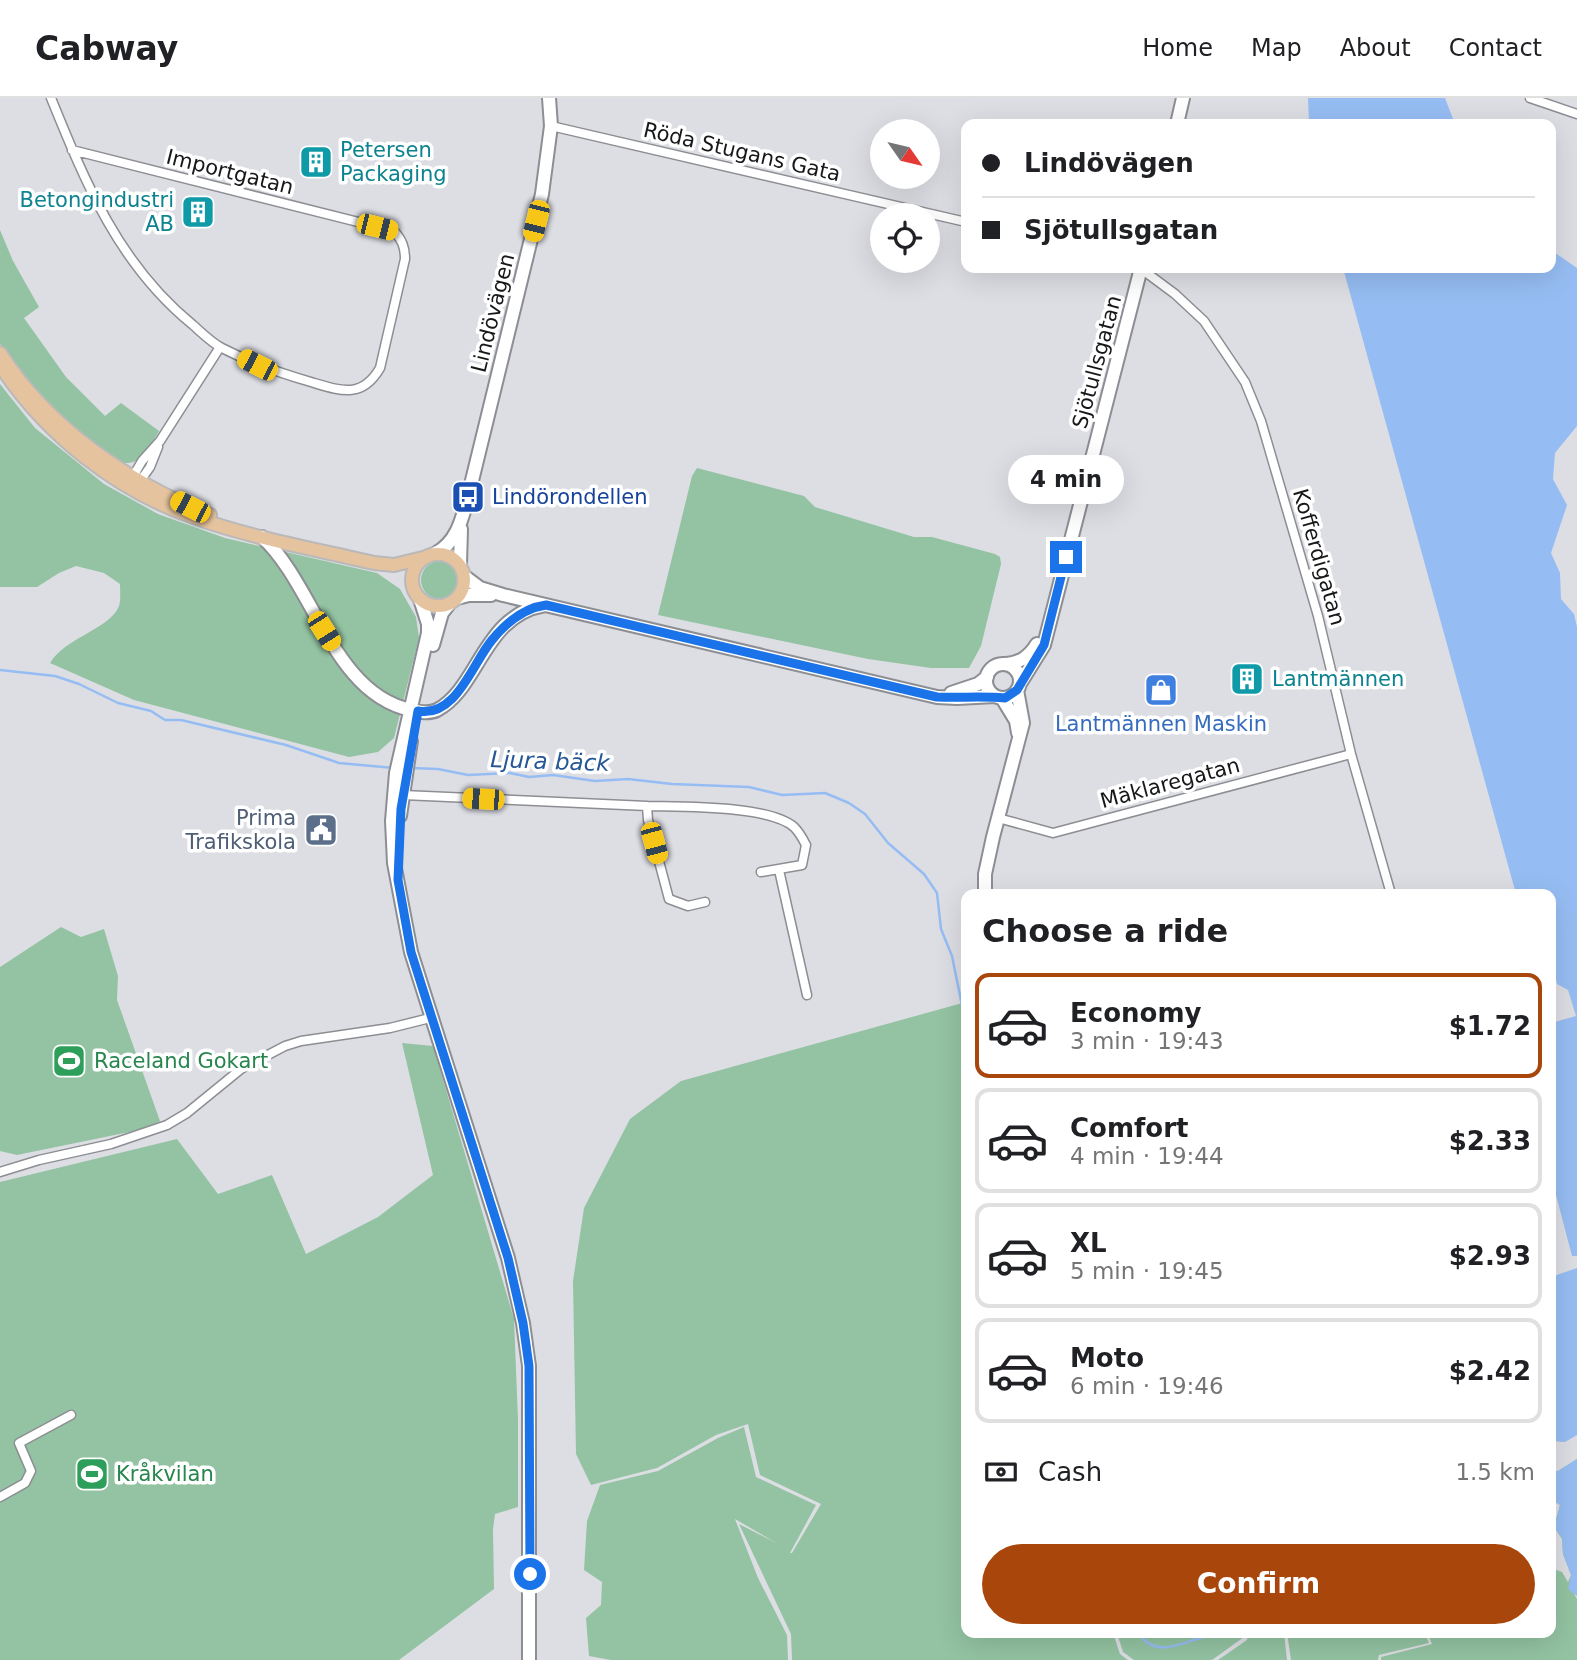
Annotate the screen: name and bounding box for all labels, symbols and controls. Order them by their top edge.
text: Cabway [35,29,178,68]
text: Home [1142,34,1213,62]
text: Map [1251,34,1302,62]
text: About [1340,34,1411,62]
text: Contact [1449,34,1542,62]
street label: Röda Stugans Gata [641,118,843,186]
north arrow [870,119,940,189]
map controls [870,119,940,273]
place label: Petersen Packaging [340,138,447,186]
building icon: Petersen Packaging [297,143,335,181]
street label: Importgatan [164,145,296,199]
text: Lindövägen [1024,148,1194,178]
place label: Betongindustri AB [20,188,174,236]
building icon: Betongindustri AB [179,193,217,231]
car [521,198,552,244]
button: locate [870,203,940,273]
car [355,212,400,242]
text: Sjötullsgatan [1024,215,1218,245]
street label: Lindövägen [467,251,519,375]
street label: Sjötullsgatan [1068,293,1126,431]
car [234,346,281,384]
callout: 4 min [1008,456,1124,504]
text: 4 min [1030,466,1102,492]
bus stop icon: Lindörondellen [449,478,487,516]
place label: Lindörondellen [492,485,648,509]
street label: Kofferdigatan [1288,486,1350,628]
car [167,488,214,526]
route end [1050,541,1082,573]
car [304,608,345,654]
building icon: Lantmännen [1228,660,1266,698]
place label: Lantmännen [1272,667,1404,691]
shop icon: Lantmännen Maskin [1142,671,1180,709]
place label: Lantmännen Maskin [1055,712,1267,736]
water label: Ljura bäck [490,746,612,776]
street label: Mäklaregatan [1098,753,1242,813]
car [462,787,505,811]
place label: Prima Trafikskola [184,806,296,854]
public building icon: Prima Trafikskola [302,811,340,849]
car [639,820,670,866]
text: Choose a ride [982,912,1228,950]
icon: car [986,994,1049,1057]
text: Economy [1070,998,1201,1028]
text: $1.72 [1449,1011,1531,1041]
text: 3 min · 19:43 [1070,1028,1224,1054]
sports icon: Raceland Gokart [50,1042,88,1080]
place label: Raceland Gokart [94,1049,268,1073]
icon: car [986,1109,1049,1172]
text: Comfort [1070,1113,1188,1143]
text: $2.33 [1449,1126,1531,1156]
text: 4 min · 19:44 [1070,1143,1224,1169]
icon: car [986,1224,1049,1287]
text: XL [1070,1228,1107,1258]
text: $2.93 [1449,1241,1531,1271]
text: 5 min · 19:45 [1070,1258,1224,1284]
icon: car [986,1339,1049,1402]
text: Moto [1070,1343,1144,1373]
text: $2.42 [1449,1356,1531,1386]
text: 6 min · 19:46 [1070,1373,1224,1399]
icon: cash [982,1453,1020,1491]
sports icon: Kråkvilan [73,1455,111,1493]
text: Cash [1038,1457,1102,1487]
text: 1.5 km [1455,1459,1535,1485]
place label: Kråkvilan [116,1461,214,1486]
button: Confirm [982,1544,1535,1624]
route start [514,1558,546,1590]

